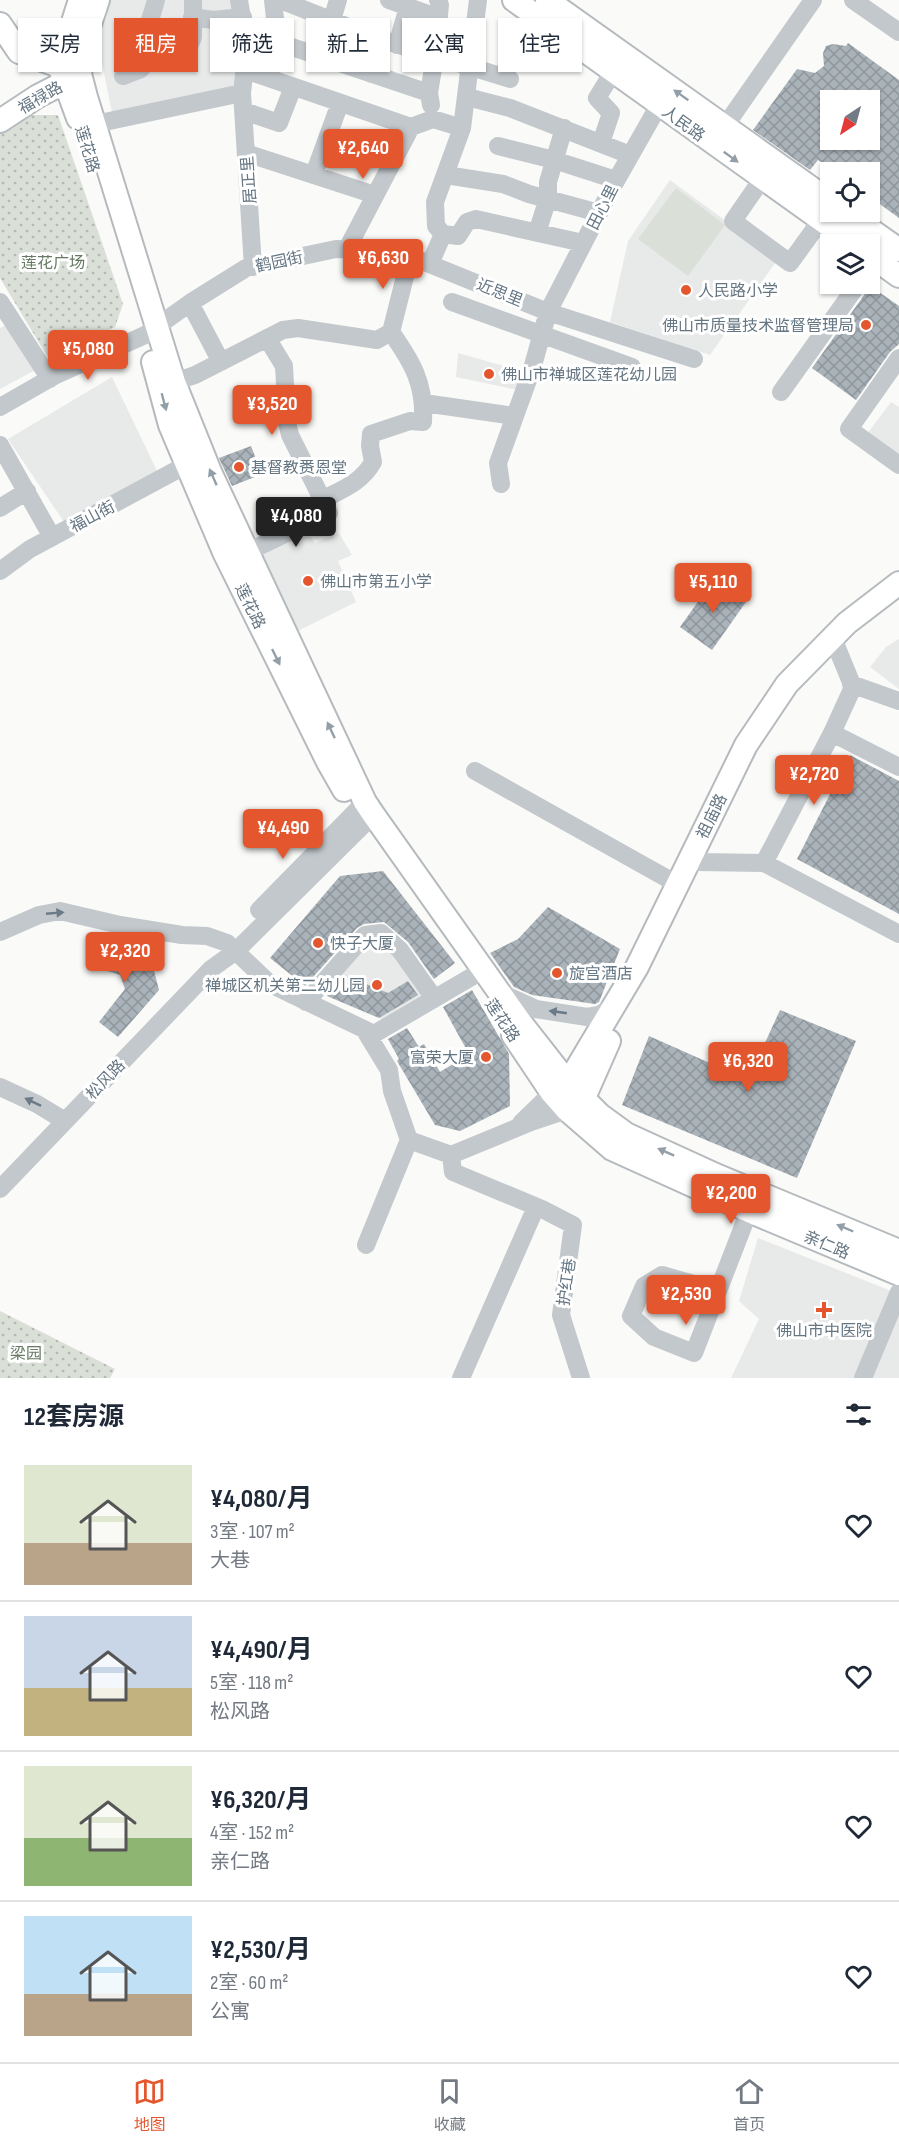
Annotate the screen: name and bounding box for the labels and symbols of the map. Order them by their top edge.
street label: 福禄路 [15,78,66,119]
one-way arrow [673,89,689,101]
north arrow [820,90,880,150]
street label: 人民路 [658,102,708,146]
street label: 莲花路 [70,124,103,175]
pin: ¥2,640 [314,129,412,180]
one-way arrow [723,151,739,163]
street label: 居正里 [238,155,261,205]
street label: 田心里 [584,182,623,233]
pin: ¥6,630 [334,239,432,290]
street label: 鹤园街 [254,248,305,277]
park label: 莲花广场 [21,254,85,273]
street label: 近思里 [474,276,525,311]
place label: 人民路小学 [698,282,778,301]
marker: 人民路小学 [679,283,693,297]
place label: 佛山市质量技术监督管理局 [662,317,854,336]
marker: 佛山市质量技术监督管理局 [859,318,873,332]
pin: ¥5,080 [39,330,137,381]
place label: 佛山市禅城区莲花幼儿园 [501,366,677,385]
marker: 佛山市禅城区莲花幼儿园 [482,367,496,381]
pin: ¥3,520 [223,385,321,436]
one-way arrow [159,393,169,411]
place label: 基督教赉恩堂 [251,459,347,478]
marker: 基督教赉恩堂 [232,460,246,474]
one-way arrow [208,468,217,486]
pin: ¥4,080 [247,497,345,548]
street label: 福山街 [67,498,118,537]
pin: ¥5,110 [664,563,762,614]
place label: 佛山市第五小学 [320,573,432,592]
marker: 佛山市第五小学 [301,574,315,588]
street label: 莲花路 [231,581,269,632]
one-way arrow [272,648,281,665]
one-way arrow [326,721,335,738]
pin: ¥2,720 [765,755,863,806]
street label: 祖庙路 [693,791,731,842]
pin: ¥4,490 [234,809,332,860]
one-way arrow [45,908,64,918]
pin: ¥2,320 [76,932,174,983]
place label: 快子大厦 [330,935,394,954]
marker: 快子大厦 [311,936,325,950]
place label: 旋宫酒店 [569,965,633,984]
marker: 旋宫酒店 [550,966,564,980]
place label: 禅城区机关第二幼儿园 [205,977,365,996]
marker: 禅城区机关第二幼儿园 [370,978,384,992]
street label: 莲花路 [480,996,523,1046]
one-way arrow [548,1008,567,1017]
pin: ¥6,320 [699,1042,797,1093]
place label: 富荣大厦 [410,1049,474,1068]
marker: 富荣大厦 [479,1050,493,1064]
street label: 松风路 [83,1056,130,1104]
one-way arrow [25,1098,42,1107]
one-way arrow [656,1147,674,1157]
pin: ¥2,200 [682,1174,780,1225]
one-way arrow [836,1223,854,1232]
street label: 亲仁路 [801,1227,852,1264]
street label: 护红巷 [555,1257,580,1307]
pin: ¥2,530 [637,1275,735,1326]
marker: 佛山市中医院 [815,1301,833,1319]
place label: 佛山市中医院 [776,1322,872,1341]
park label: 梁园 [10,1345,42,1364]

